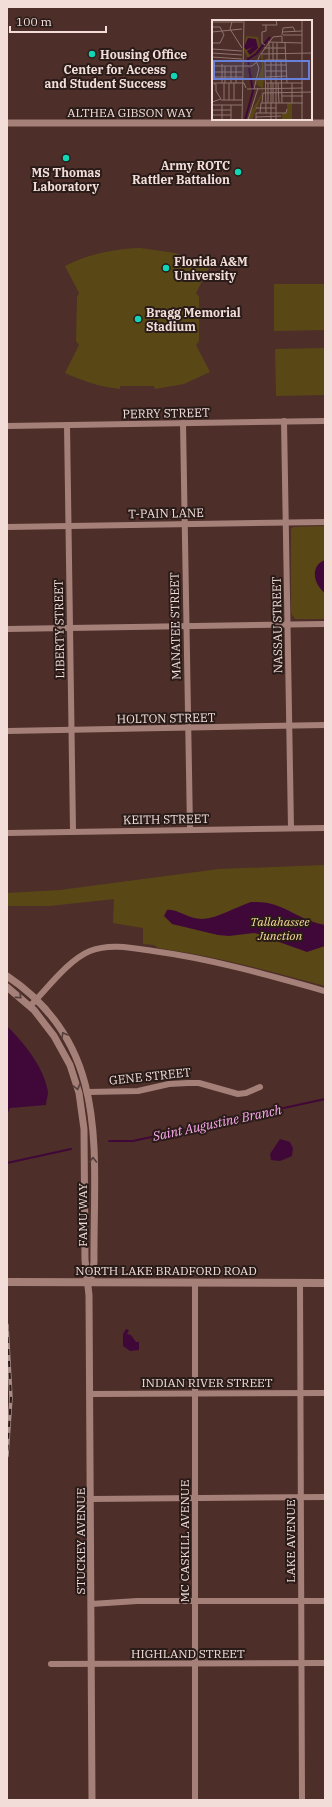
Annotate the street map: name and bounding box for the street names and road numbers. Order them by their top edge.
street label: ALTHEA GIBSON WAY [67,105,193,120]
street label: PERRY STREET [122,405,210,421]
street label: T-PAIN LANE [128,505,204,521]
street label: MANATEE STREET [167,572,183,680]
street label: NASSAU STREET [269,576,285,674]
street label: LIBERTY STREET [51,579,67,679]
street label: HOLTON STREET [116,710,216,726]
street label: KEITH STREET [123,811,209,827]
street label: GENE STREET [108,1064,192,1088]
street label: FAMU WAY [75,1183,90,1247]
street label: NORTH LAKE BRADFORD ROAD [75,1263,257,1278]
street label: INDIAN RIVER STREET [141,1375,273,1390]
street label: MC CASKILL AVENUE [177,1480,192,1602]
street label: STUCKEY AVENUE [73,1488,88,1594]
street label: LAKE AVENUE [283,1499,298,1583]
street label: HIGHLAND STREET [131,1646,245,1661]

